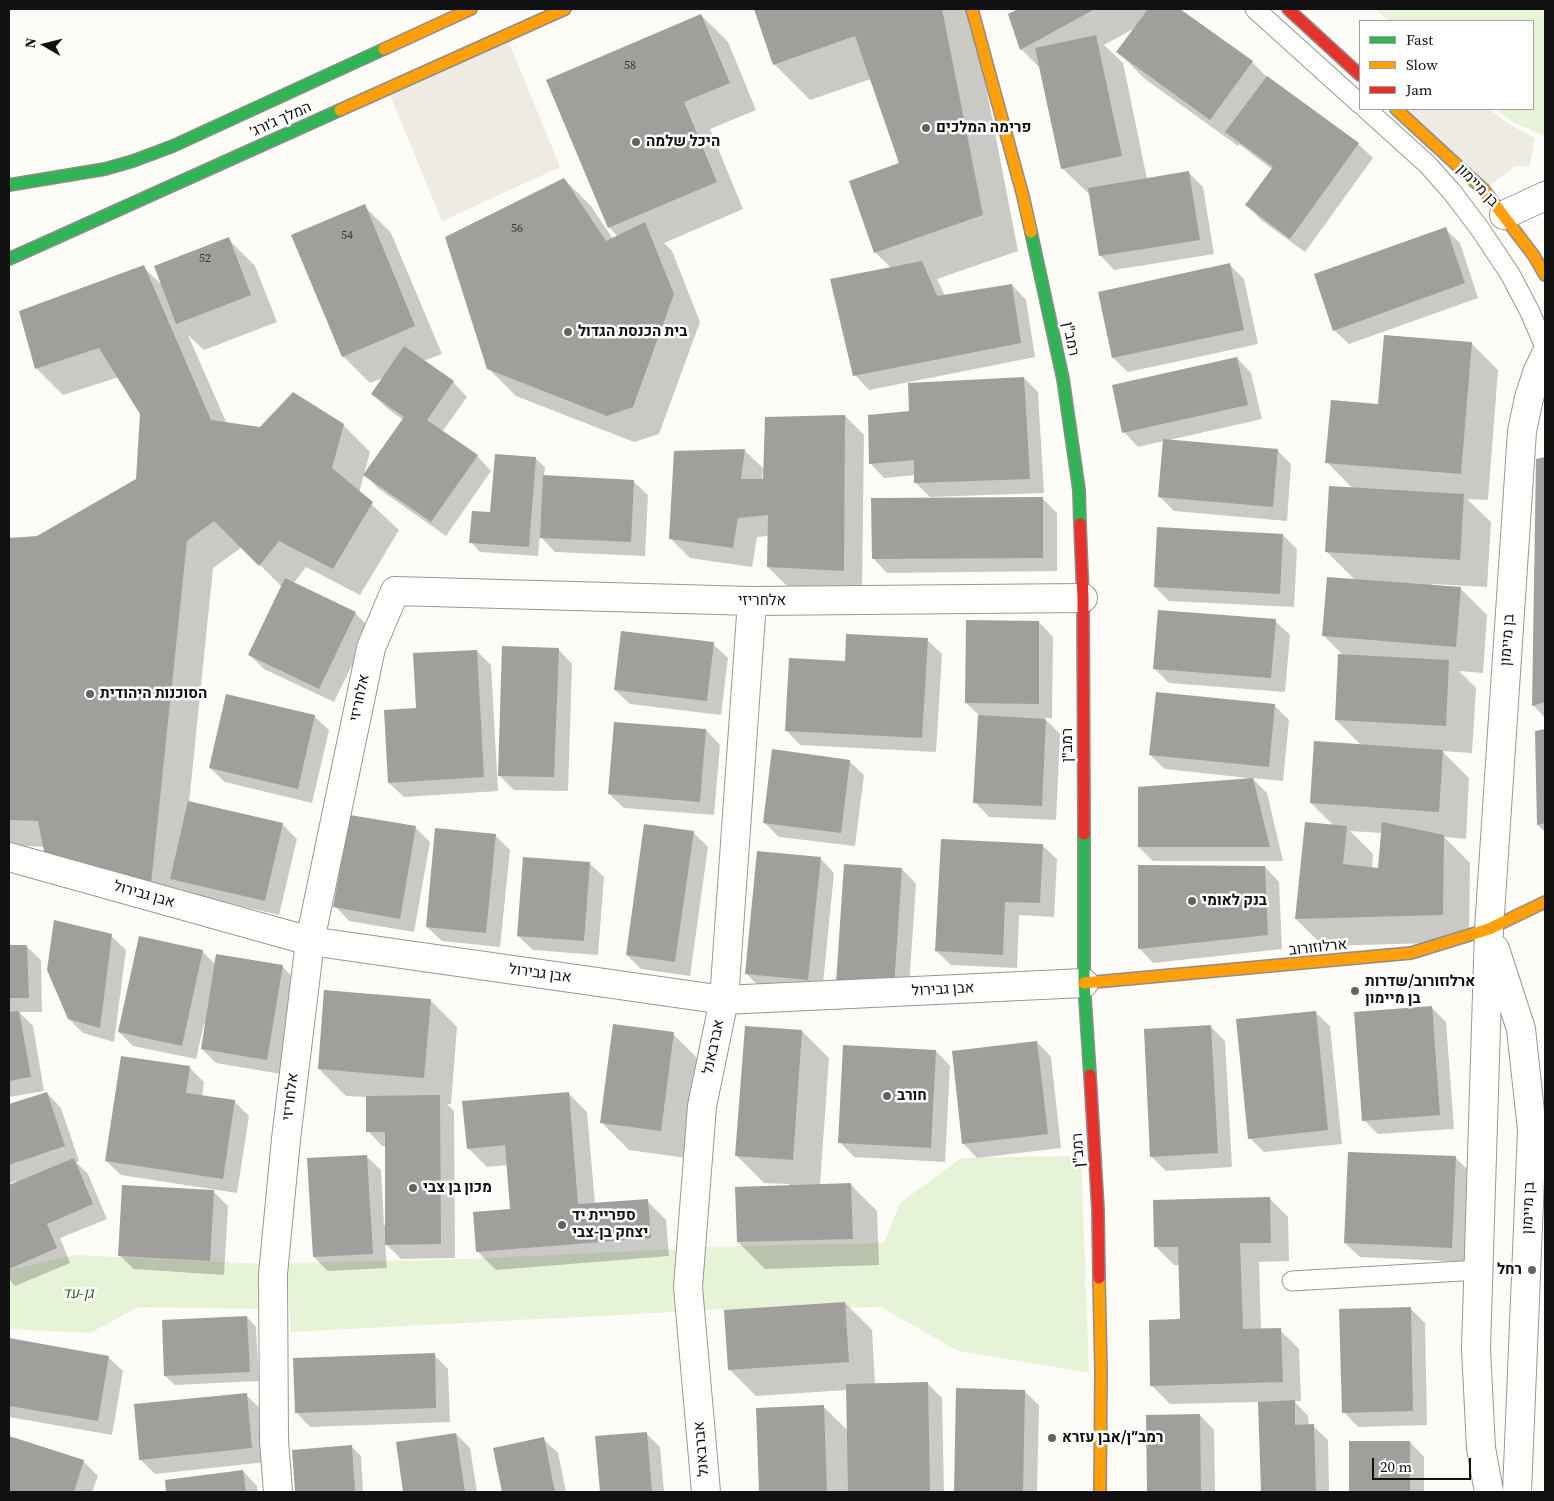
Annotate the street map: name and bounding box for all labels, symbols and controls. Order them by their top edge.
north arrow [20,20,70,70]
legend [1359,20,1534,110]
text: Fast [1406,29,1433,50]
text: N [20,36,41,49]
text: Slow [1406,54,1438,75]
house number: 58 [624,59,636,73]
text: Jam [1406,79,1432,100]
street label: המלך ג׳ורג׳ [247,98,315,142]
place label: פרימה המלכים [936,119,1031,137]
marker: פרימה המלכים [920,122,932,134]
place label: היכל שלמה [646,133,720,151]
marker: היכל שלמה [630,136,642,148]
street label: בן מיימון [1452,161,1502,211]
house number: 56 [511,222,523,236]
house number: 54 [341,229,353,243]
house number: 52 [199,252,211,266]
street label: רמב"ן [1058,320,1082,358]
place label: בית הכנסת הגדול [578,323,687,341]
marker: בית הכנסת הגדול [562,326,574,338]
street label: אלחריזי [738,592,786,610]
street label: בן מיימון [1497,613,1519,667]
street label: אלחריזי [346,673,374,723]
place label: הסוכנות היהודית [100,685,207,703]
marker: הסוכנות היהודית [84,688,96,700]
street label: רמב"ן [1059,728,1077,762]
street label: אבן גבירול [111,878,177,912]
place label: בנק לאומי [1202,892,1267,910]
marker: בנק לאומי [1186,895,1198,907]
street label: ארלוזורוב [1288,936,1348,960]
street label: אבן גבירול [508,961,572,987]
place label: ארלוזורוב/שדרות בן מיימון [1365,973,1475,1008]
street label: אבן גבירול [911,979,975,1001]
marker: ארלוזורוב/שדרות בן מיימון [1349,985,1361,997]
street label: אברבאנל [699,1018,729,1076]
street label: אלחריזי [279,1072,303,1122]
place label: חורב [897,1087,927,1105]
marker: חורב [881,1090,893,1102]
street label: רמב"ן [1069,1132,1089,1168]
place label: מכון בן צבי [423,1179,492,1197]
street label: בן מיימון [1519,1181,1539,1235]
marker: מכון בן צבי [407,1182,419,1194]
place label: ספריית יד יצחק בן-צבי [572,1207,648,1242]
marker: ספריית יד יצחק בן-צבי [556,1219,568,1231]
place label: רחל [1497,1261,1522,1279]
marker: רחל [1526,1264,1538,1276]
park label: גן-עד [62,1285,94,1303]
street label: אברבאנל [691,1421,713,1477]
place label: רמב״ן/אבן עזרא [1062,1429,1163,1447]
marker: רמב״ן/אבן עזרא [1046,1432,1058,1444]
scale bar [1374,1448,1473,1480]
text: 20 m [1380,1456,1412,1477]

